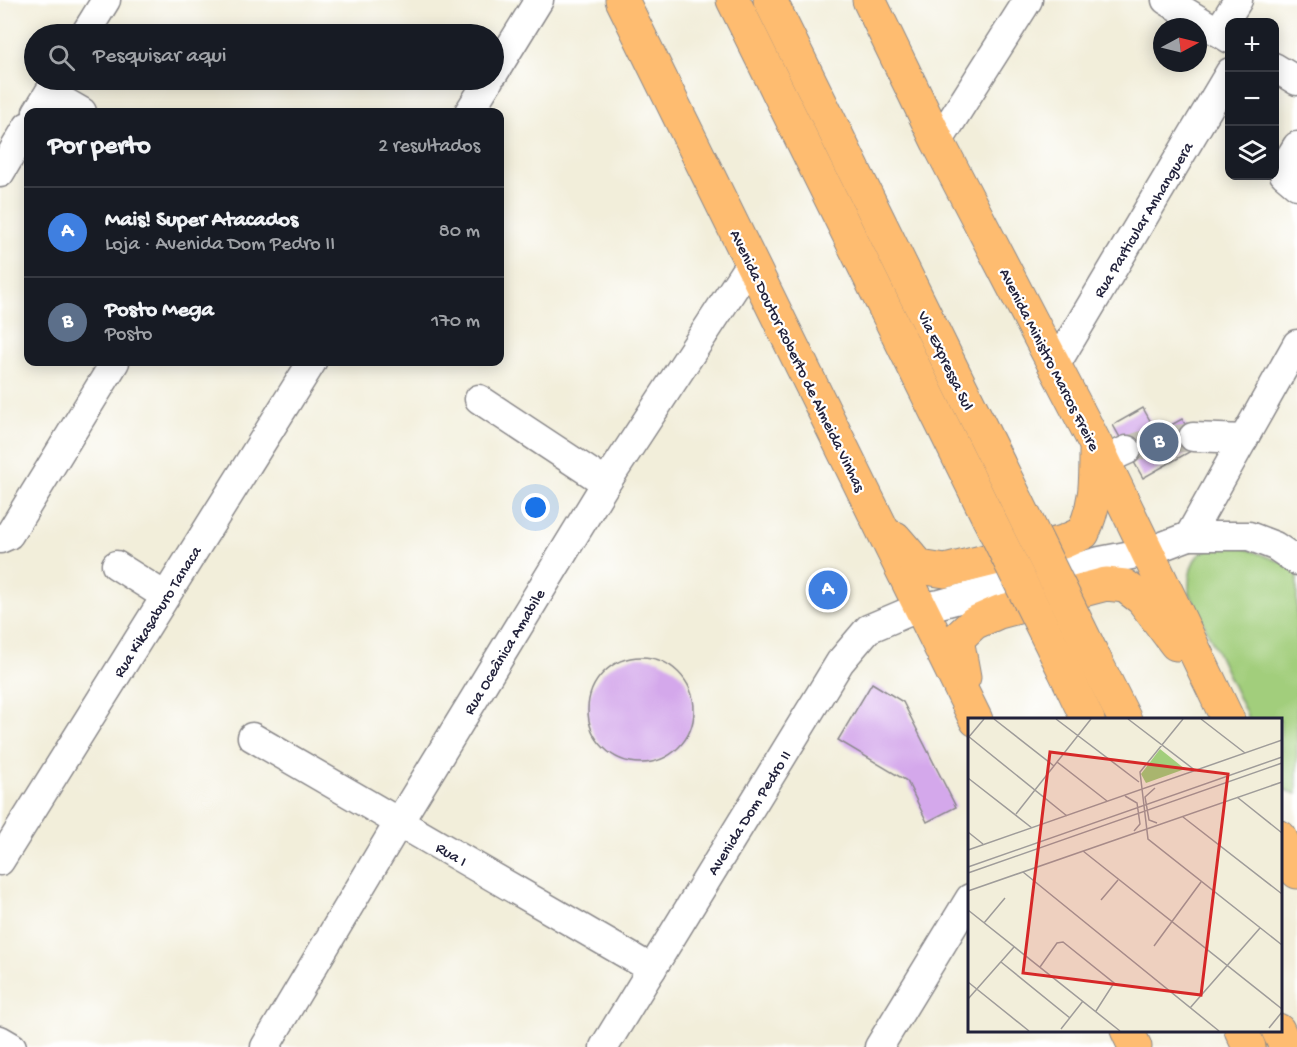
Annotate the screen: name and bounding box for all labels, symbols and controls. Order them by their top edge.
north arrow [1153,18,1207,72]
map controls [1225,18,1279,180]
button: + [1225,18,1279,72]
search box [24,24,504,90]
icon: search [45,41,78,74]
text: Pesquisar aqui [93,44,227,70]
button: − [1225,72,1279,126]
button: layers [1225,126,1279,180]
text: Por perto [48,132,151,163]
text: 2 resultados [378,136,480,159]
street label: Rua Particular Anhanguera [1091,139,1200,302]
text: Mais! Super Atacados [105,208,298,234]
text: A [62,221,73,244]
text: 80 m [439,221,480,244]
street label: Avenida Doutor Roberto de Almeida Vinhas [724,228,868,497]
text: Loja · Avenida Dom Pedro II [105,234,335,257]
street label: Avenida Ministro Marcos Freire [994,266,1103,456]
text: Posto Mega [105,298,214,324]
street label: Via Expressa Sul [911,308,976,414]
text: B [62,311,73,334]
text: 170 m [431,311,480,334]
text: Posto [105,324,152,347]
pin: B [1140,420,1178,464]
your location [521,493,550,522]
street label: Rua Kikasaburo Tanaca [111,543,208,682]
pin: A [808,568,848,612]
street label: Rua Oceânica Amabile [461,586,551,719]
inset map [968,718,1282,1032]
street label: Avenida Dom Pedro II [705,748,797,880]
street label: Rua I [431,840,469,872]

